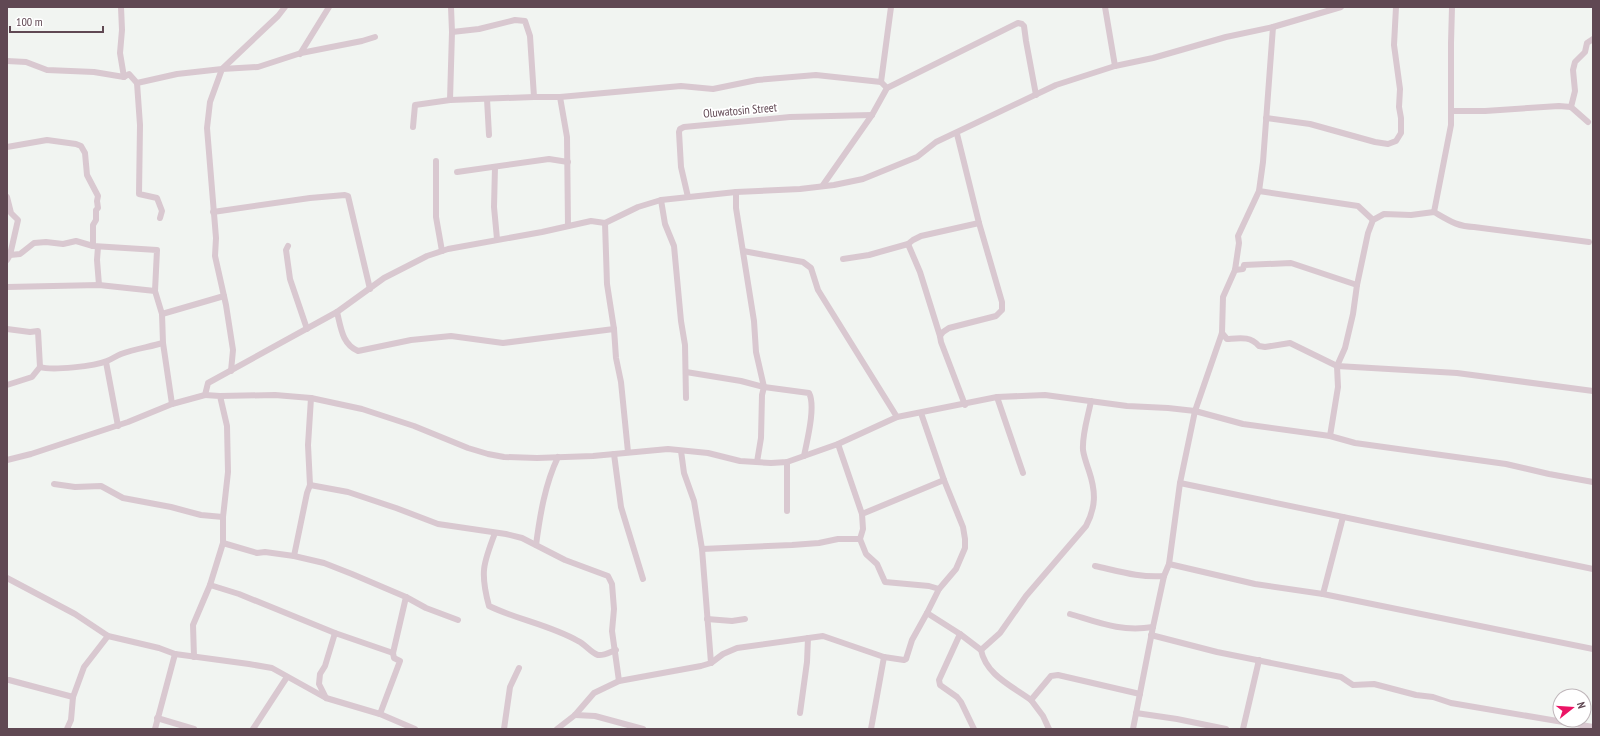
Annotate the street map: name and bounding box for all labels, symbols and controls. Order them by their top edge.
scale bar [10,8,103,34]
text: 100 m [16,14,43,29]
street label: Oluwatosin Street [702,99,778,121]
north arrow [1552,688,1592,728]
text: N [1574,700,1589,710]

